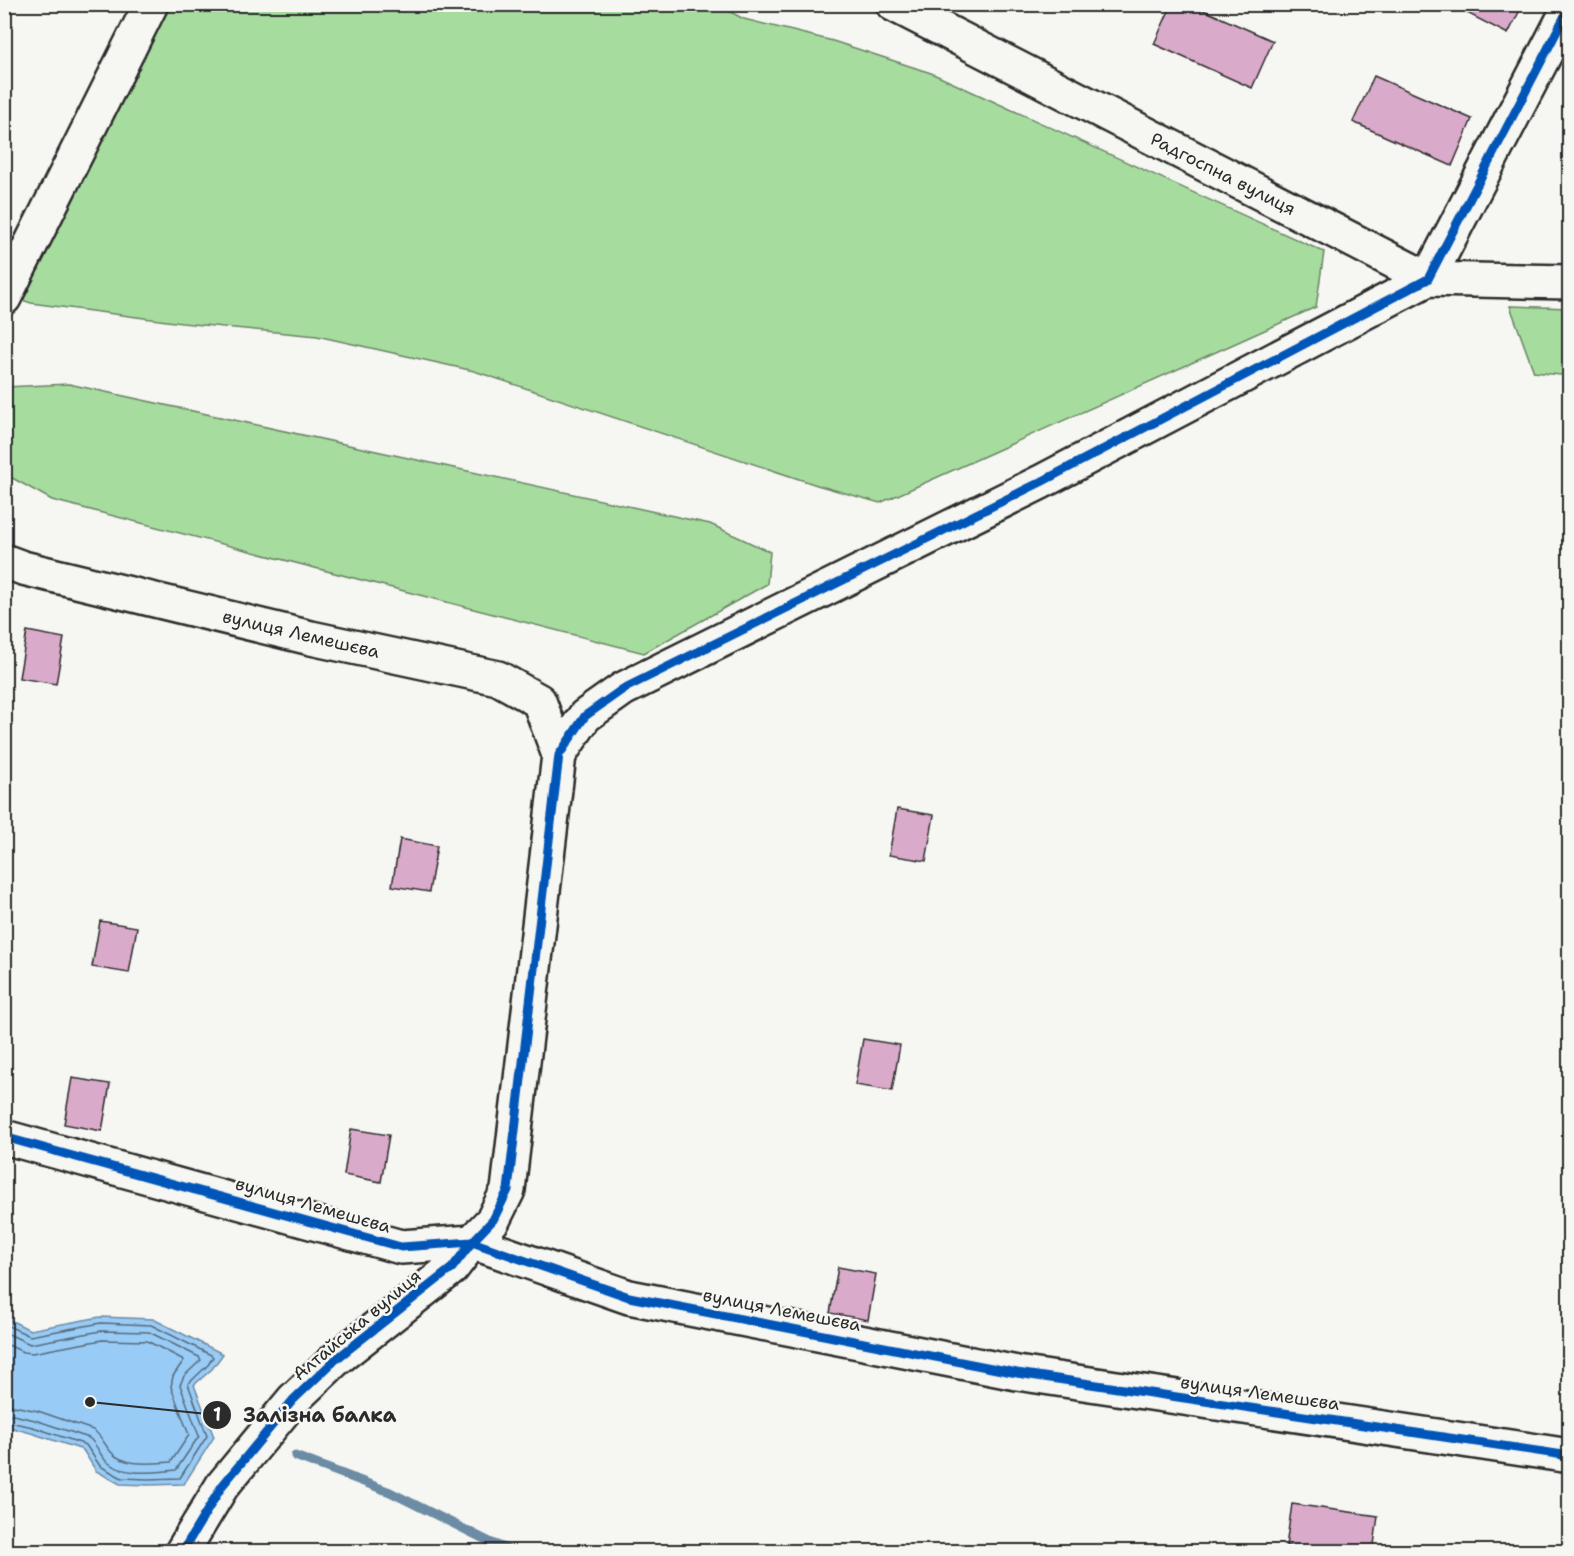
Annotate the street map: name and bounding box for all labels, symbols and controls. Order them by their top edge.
street label: Радгоспна вулиця [1146,127,1300,221]
street label: вулиця Лемешєва [220,604,382,664]
street label: вулиця Лемешєва [233,1171,393,1239]
street label: Алтайська вулиця [288,1264,426,1386]
street label: вулиця Лемешєва [701,1283,863,1337]
street label: вулиця Лемешєва [1179,1370,1341,1416]
callout: Залізна балка [202,1396,409,1434]
text: Залізна балка [243,1402,397,1428]
text: 1 [213,1403,221,1427]

